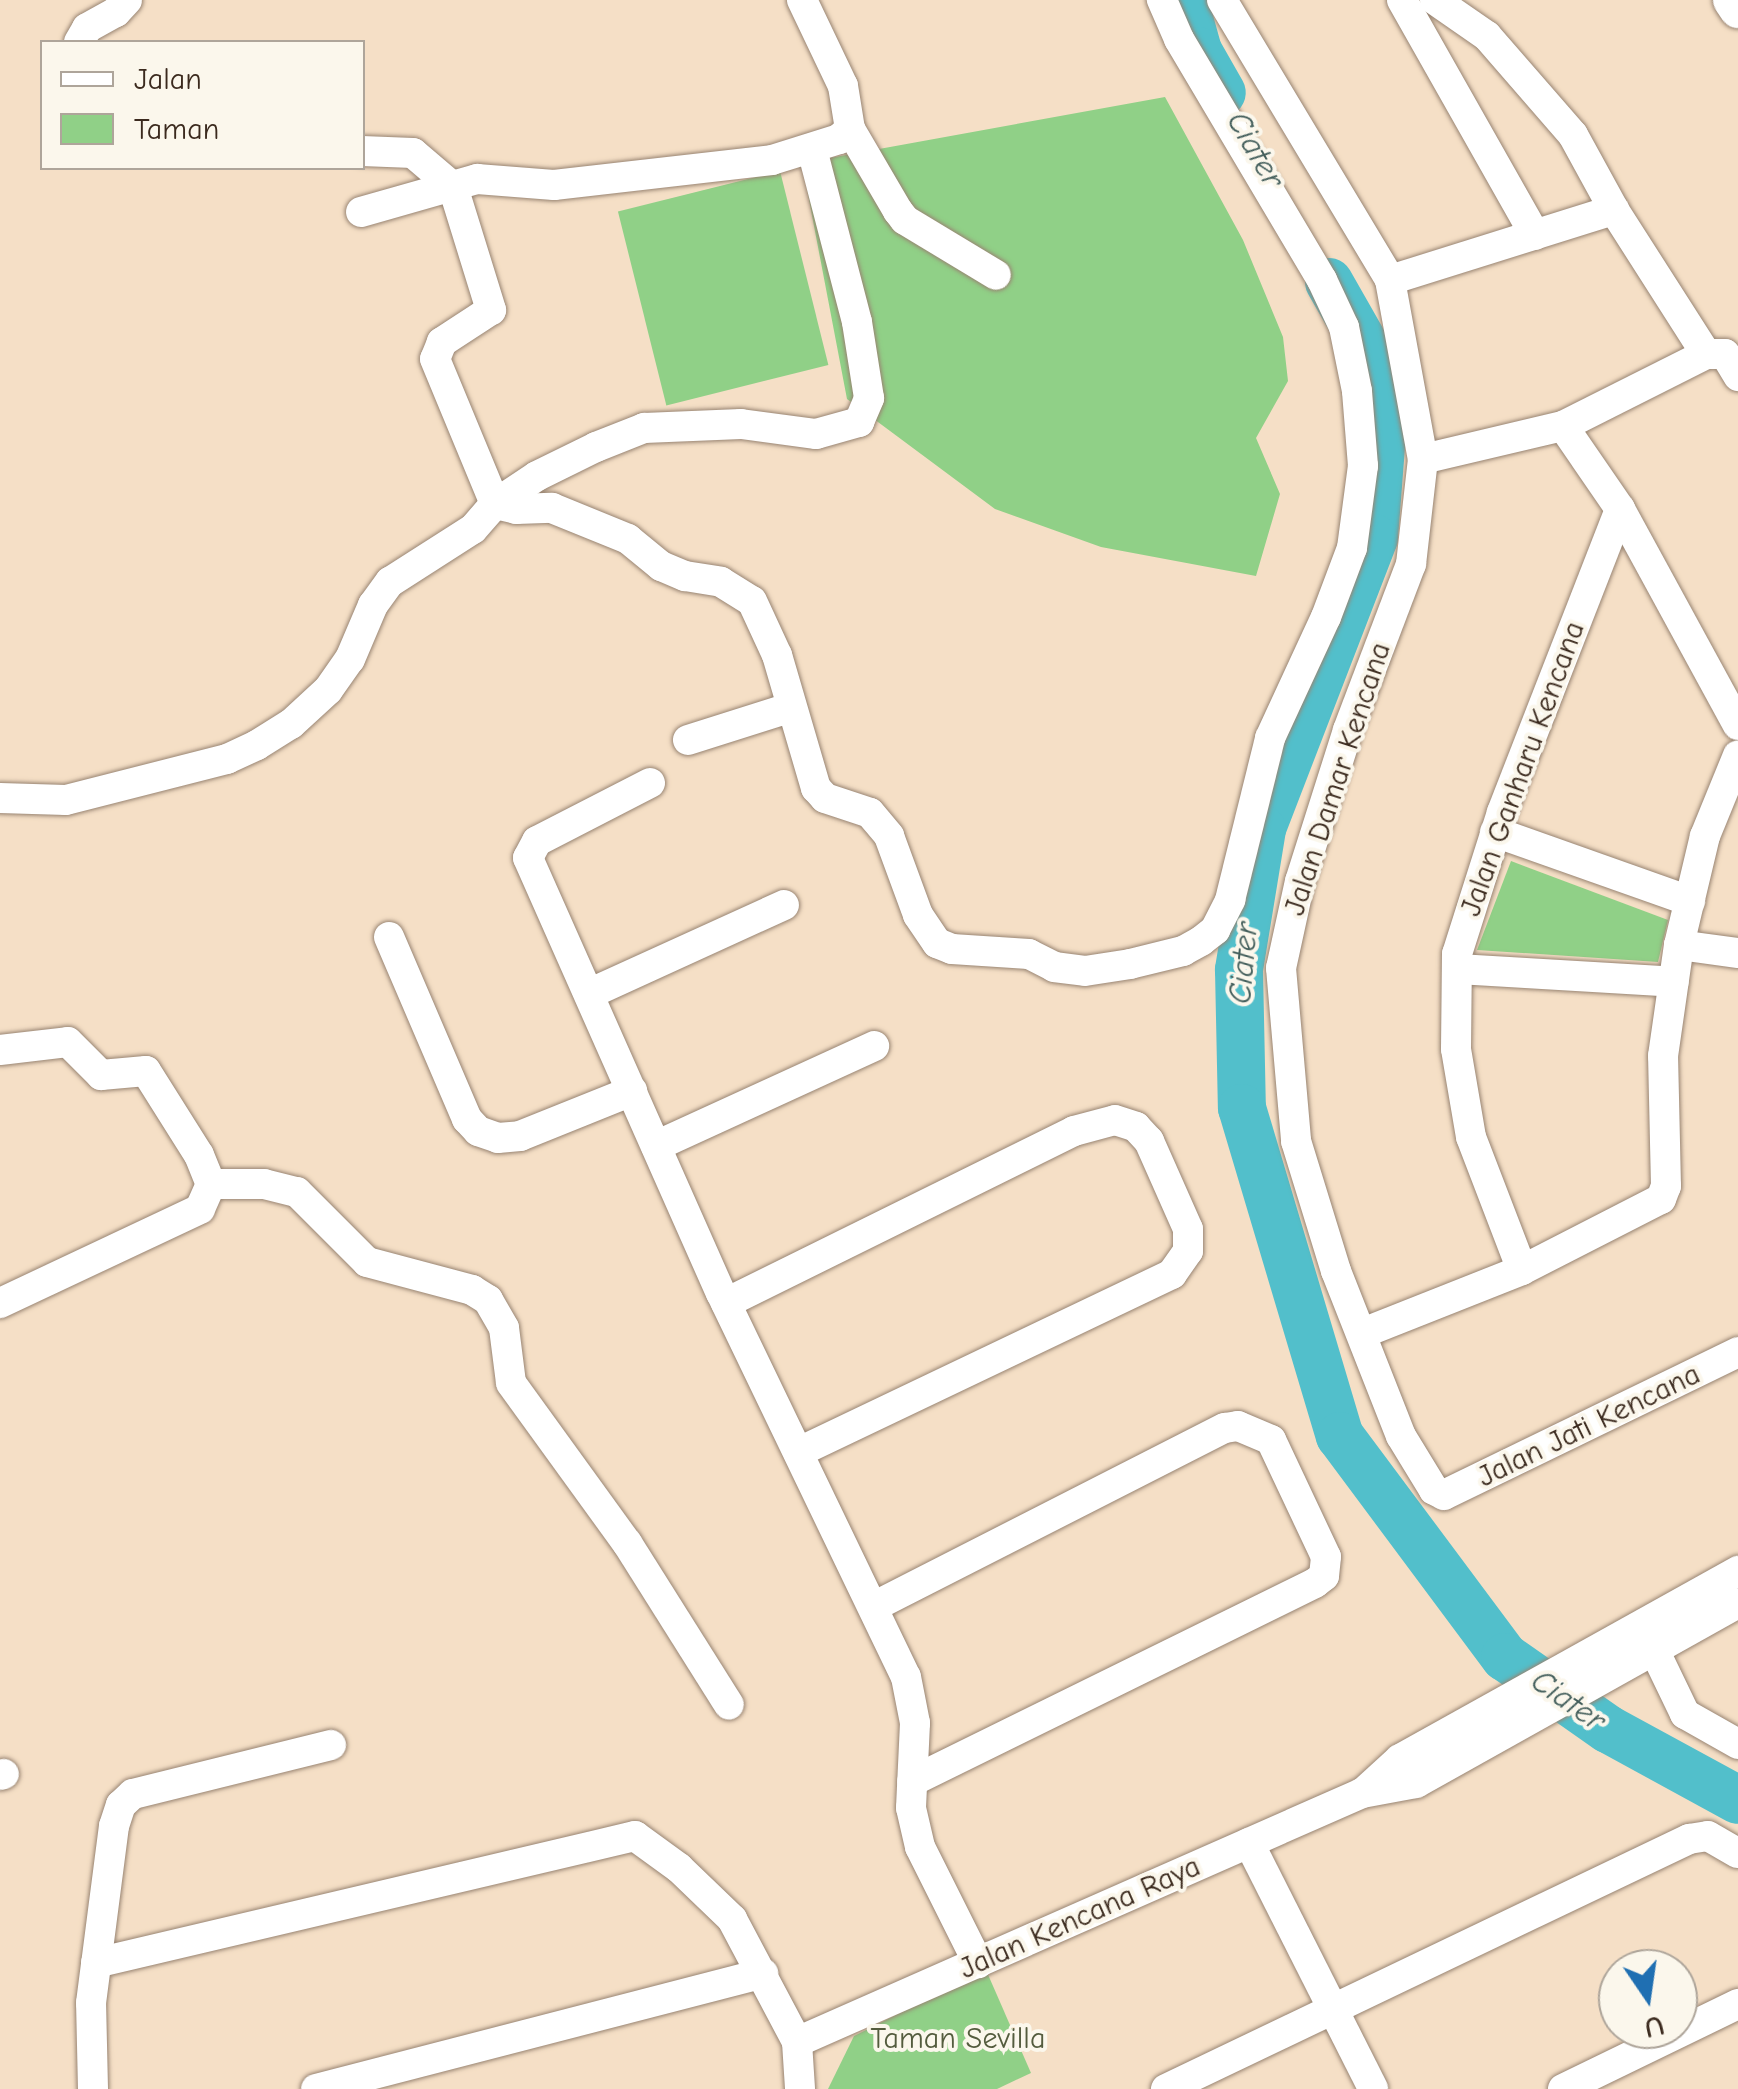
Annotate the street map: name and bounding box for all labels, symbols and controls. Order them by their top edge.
legend [40,40,365,170]
text: Jalan [134,62,202,97]
water label: Ciater [1218,105,1292,195]
text: Taman [134,112,219,147]
street label: Jalan Ganharu Kencana [1453,617,1593,921]
street label: Jalan Damar Kencana [1277,638,1399,920]
water label: Ciater [1221,921,1267,1005]
street label: Jalan Jati Kencana [1472,1357,1706,1495]
water label: Ciater [1524,1662,1612,1740]
street label: Jalan Kencana Raya [954,1849,1206,1987]
north arrow [1598,1949,1698,2049]
text: U [1642,2009,1667,2044]
park label: Taman Sevilla [871,2021,1045,2057]

